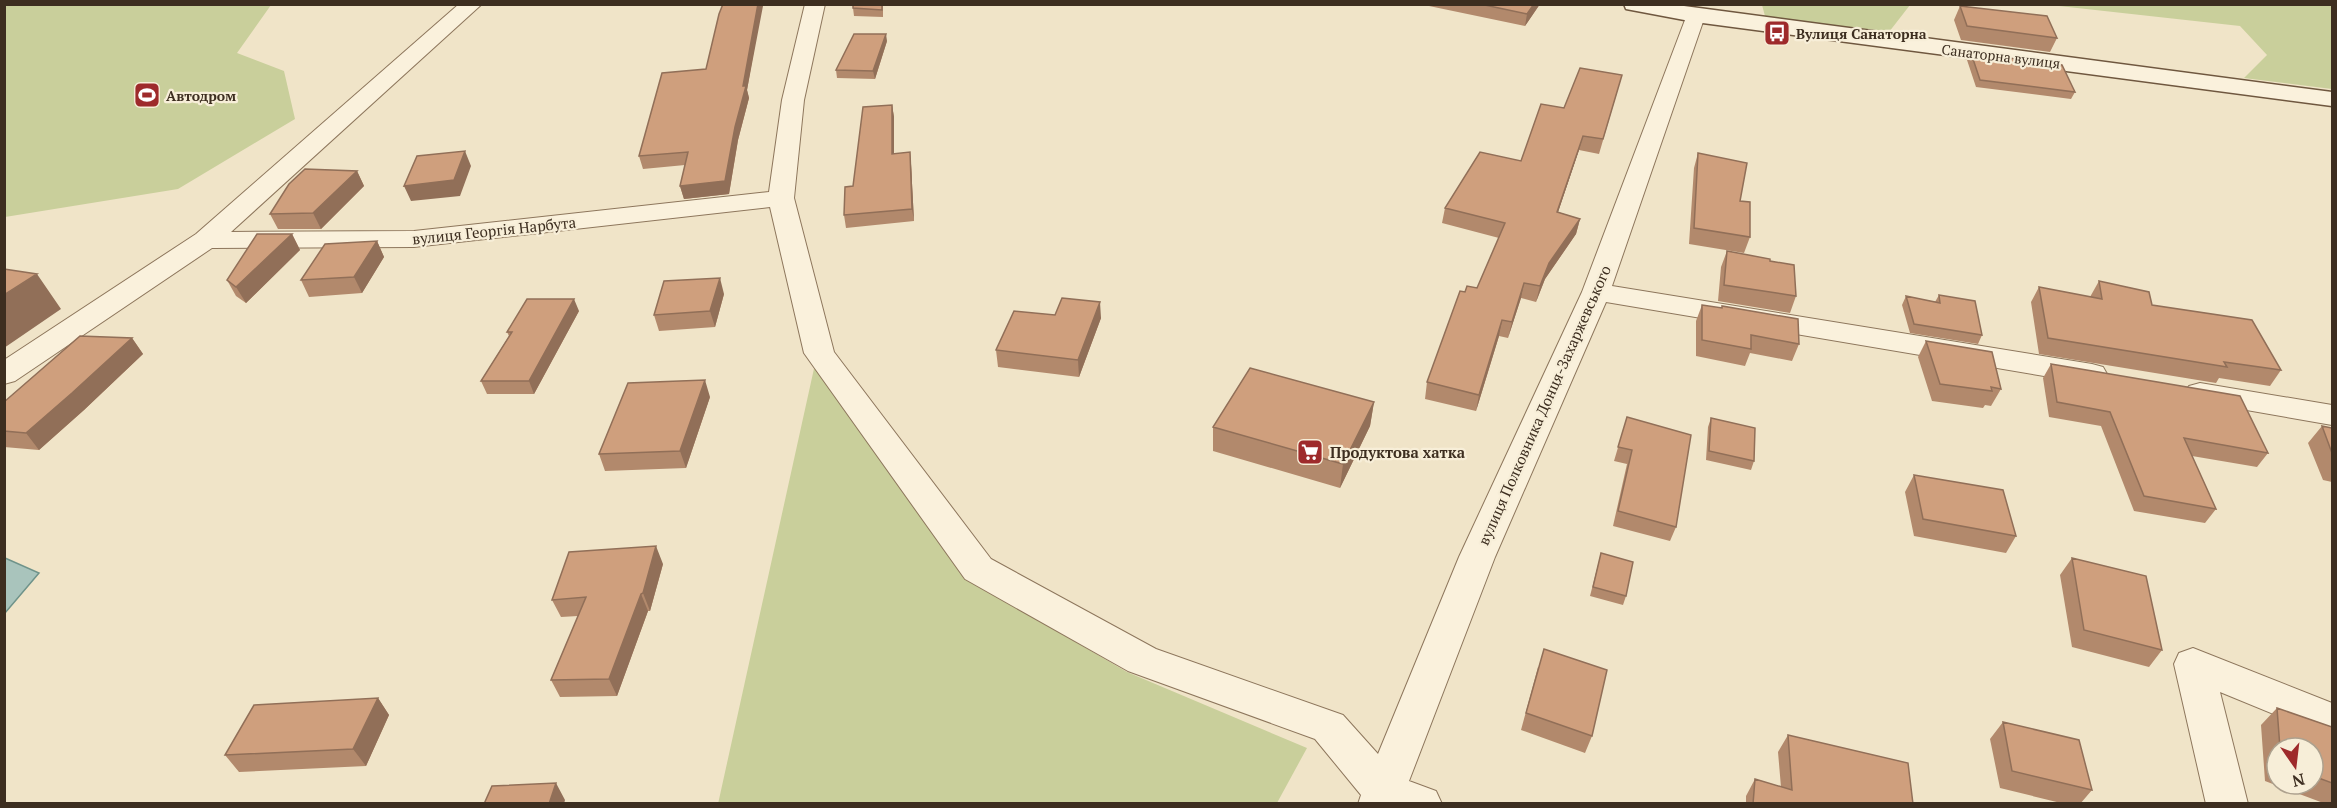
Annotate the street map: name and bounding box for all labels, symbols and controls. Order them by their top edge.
bus stop icon: Вулиця Санаторна [1762,18,1792,48]
place label: Вулиця Санаторна [1796,24,1927,43]
street label: Санаторна вулиця [1940,39,2062,73]
sports icon: Автодром [132,80,162,110]
place label: Автодром [166,86,236,105]
street label: вулиця Георгія Нарбута [411,211,577,249]
street label: вулиця Полковника Донця-Захаржевського [1473,262,1615,548]
supermarket icon: Продуктова хатка [1295,437,1325,467]
place label: Продуктова хатка [1330,442,1466,462]
north arrow [2265,736,2325,796]
text: N [2290,768,2307,793]

